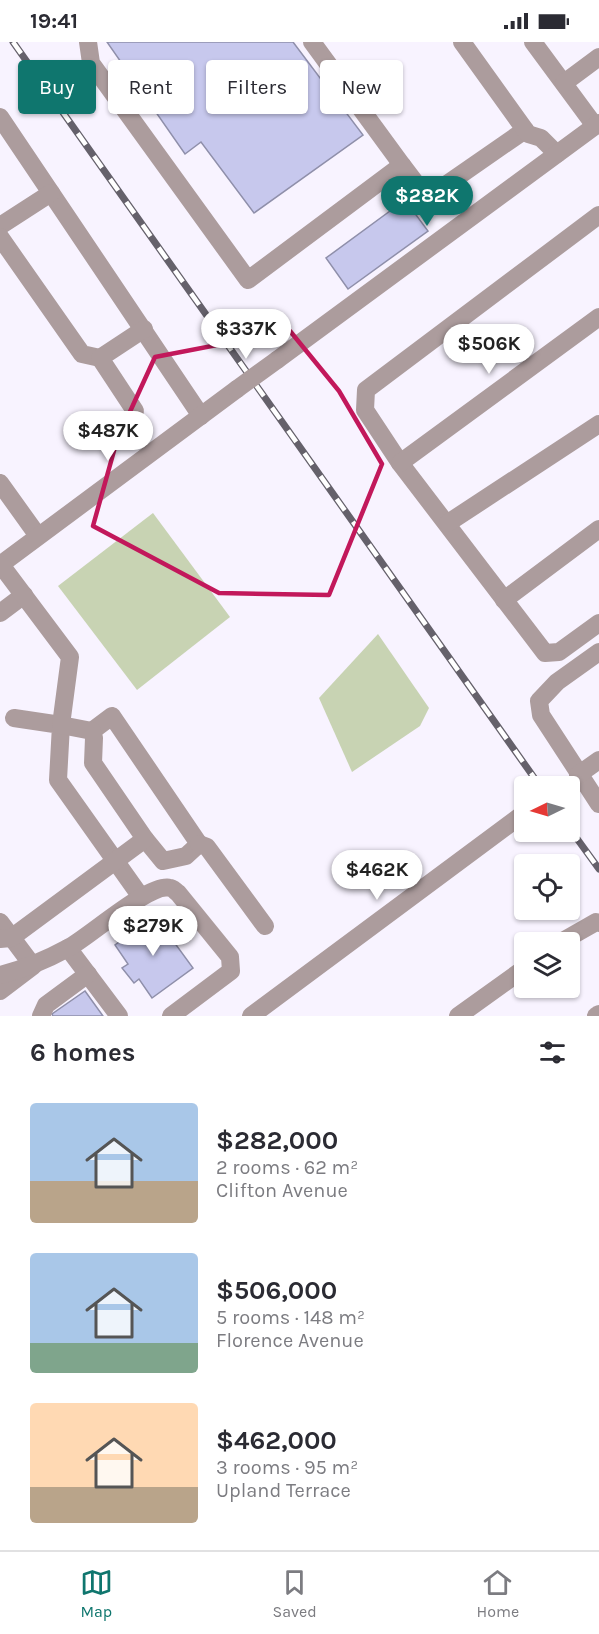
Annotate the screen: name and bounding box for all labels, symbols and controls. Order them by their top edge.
text: 19:41 [30,8,78,34]
chip: Buy [18,60,96,114]
chip: Rent [108,60,194,114]
chip: Filters [206,60,308,114]
chip: New [320,60,403,114]
pin: $282K [385,176,469,227]
text: $282K [395,184,459,207]
pin: $337K [204,309,288,360]
text: $337K [215,317,277,340]
pin: $506K [447,324,531,375]
text: $506K [457,332,521,355]
pin: $487K [66,411,150,462]
text: $487K [77,419,139,442]
north arrow [514,776,580,842]
map controls [514,776,580,998]
pin: $462K [335,850,419,901]
button: locate [514,854,580,920]
text: $462K [346,858,409,881]
pin: $279K [111,906,195,957]
text: $279K [122,914,184,937]
button: layers [514,932,580,998]
icon: filters [536,1036,569,1069]
text: 6 homes [30,1037,135,1068]
text: $282,000 [216,1125,338,1156]
icon: home [78,1127,150,1199]
text: 2 rooms · 62 m² [216,1156,358,1179]
text: Clifton Avenue [216,1179,348,1202]
text: $506,000 [216,1275,337,1306]
icon: home [78,1277,150,1349]
text: 5 rooms · 148 m² [216,1306,365,1329]
text: Florence Avenue [216,1329,364,1352]
text: $462,000 [216,1425,337,1456]
icon: home [78,1427,150,1499]
text: 3 rooms · 95 m² [216,1456,358,1479]
text: Upland Terrace [216,1479,351,1502]
tab: Map [80,1566,113,1621]
tab: Saved [273,1566,317,1621]
tab: Home [477,1566,519,1621]

